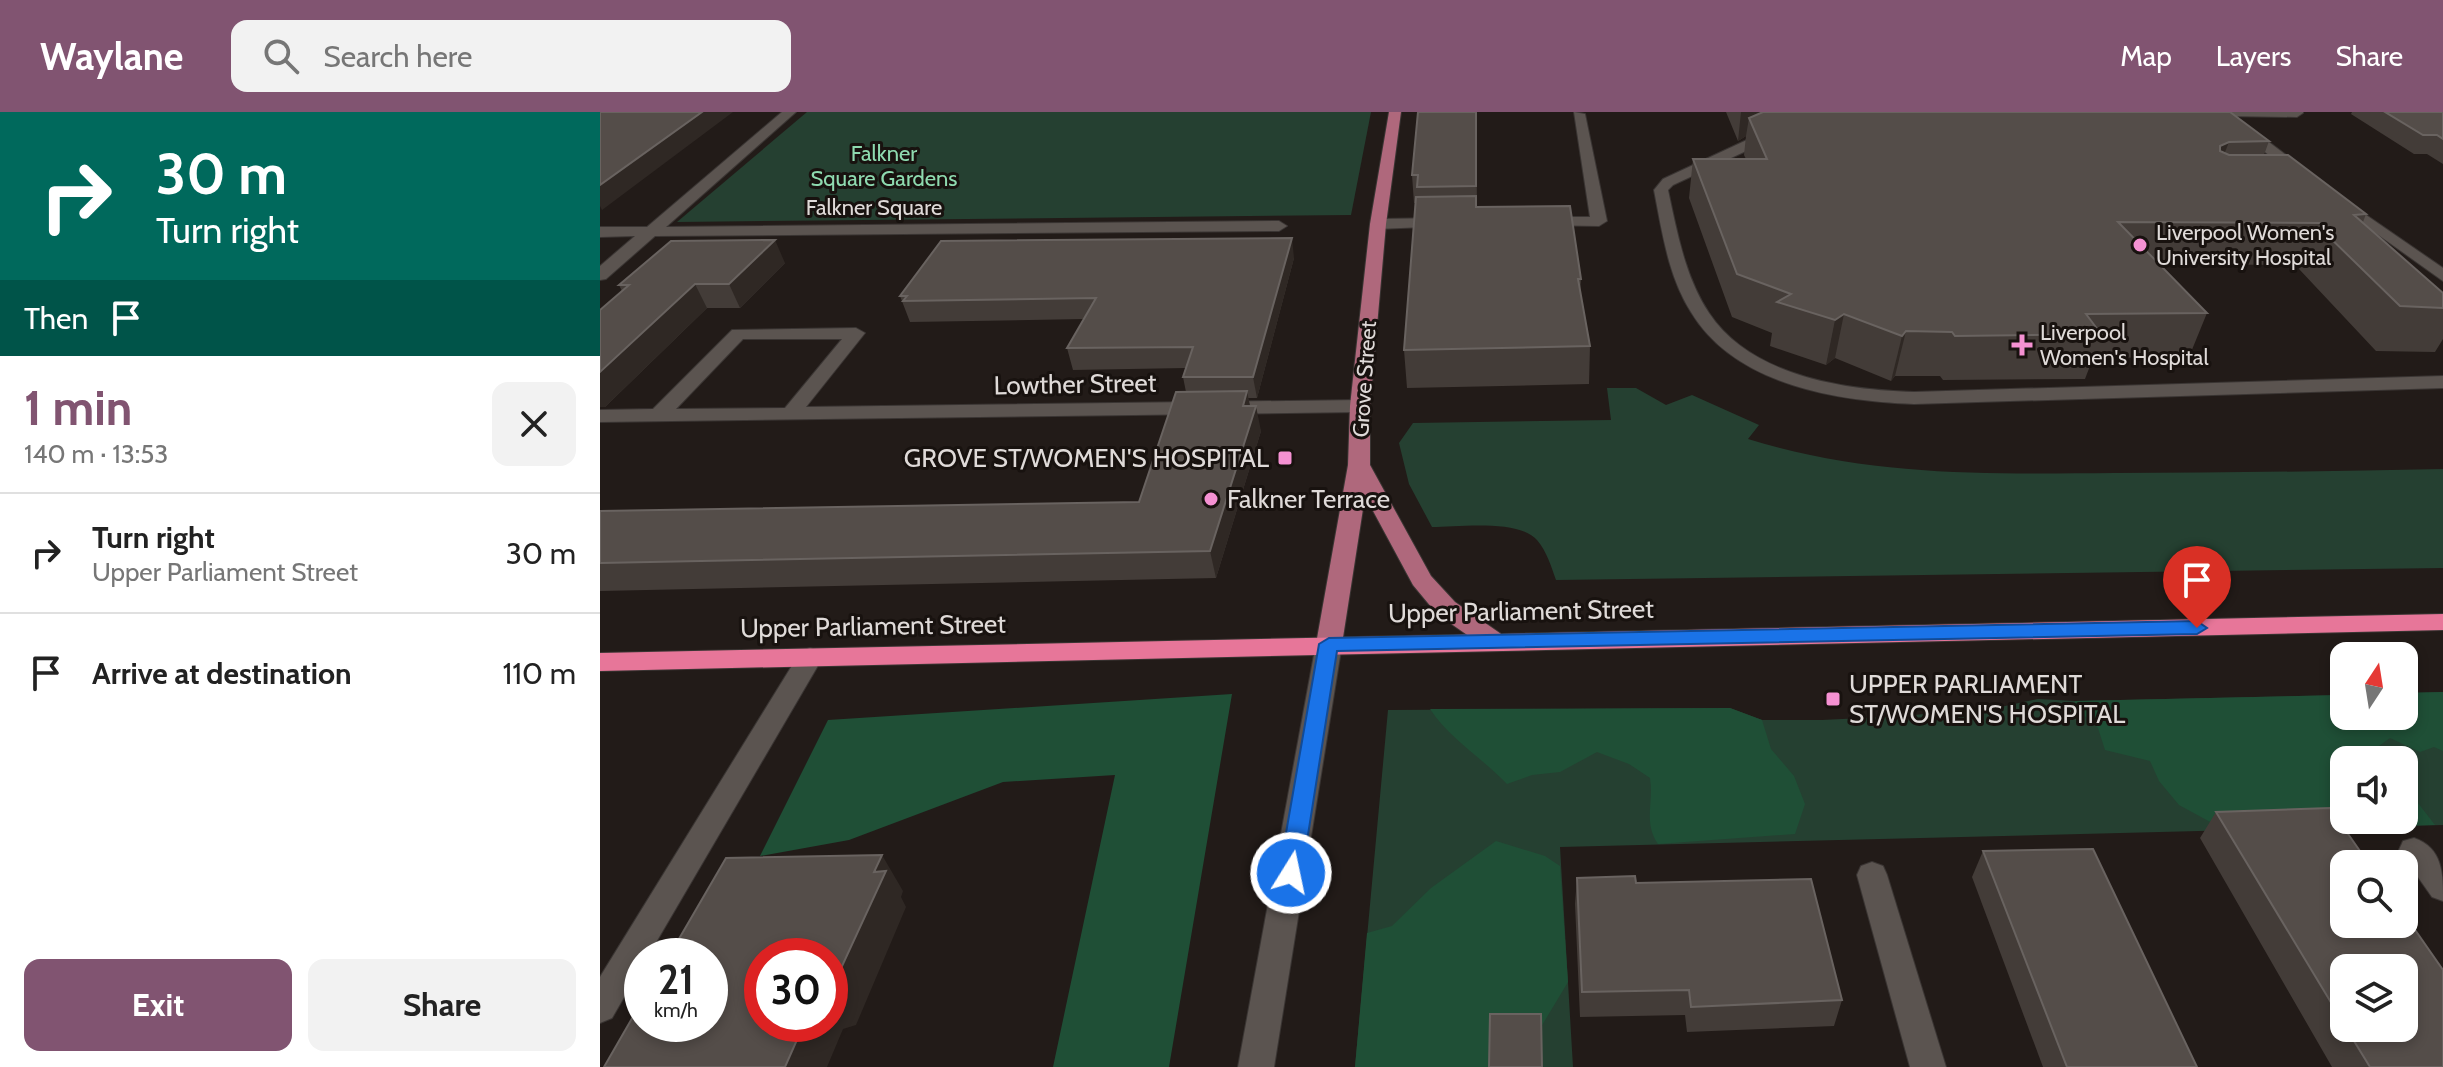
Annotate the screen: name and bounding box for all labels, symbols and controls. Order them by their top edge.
search box [231,20,791,92]
text: Waylane [40,33,183,80]
icon: search [259,34,303,78]
text: Search here [323,38,472,75]
text: Map [2120,39,2172,73]
text: Layers [2216,39,2291,73]
text: Share [2335,39,2403,73]
text: 30 m [156,140,287,208]
park label: Falkner Square Gardens [811,140,957,192]
icon: right [24,144,128,248]
street label: Falkner Square [806,194,942,221]
text: Turn right [156,208,299,252]
place label: Liverpool Women's University Hospital [2156,219,2334,271]
marker: Liverpool Women's University Hospital [2131,236,2149,254]
icon: arrive [104,296,148,340]
text: Then [24,300,88,337]
street label: Grove Street [1347,319,1382,438]
place label: Liverpool Women's Hospital [2040,319,2209,371]
marker: Liverpool Women's Hospital [2011,334,2033,356]
street label: Lowther Street [993,367,1157,401]
text: 1 min [24,379,132,437]
button: close [492,382,576,466]
text: 140 m · 13:53 [24,438,168,470]
place label: GROVE ST/WOMEN'S HOSPITAL [904,442,1269,474]
marker: GROVE ST/WOMEN'S HOSPITAL [1276,449,1294,467]
place label: Falkner Terrace [1227,483,1390,515]
marker: Falkner Terrace [1202,490,1220,508]
text: Turn right [92,519,215,556]
icon: right [24,531,68,575]
text: 30 m [506,535,576,572]
pin [2163,546,2231,628]
text: Upper Parliament Street [92,556,358,588]
icon: arrive [2175,558,2219,602]
street label: Upper Parliament Street [1388,593,1654,629]
street label: Upper Parliament Street [740,608,1006,644]
north arrow [2330,642,2418,730]
map controls [2330,642,2418,1042]
icon: arrive [24,651,68,695]
text: Arrive at destination [92,655,352,692]
text: 110 m [502,655,576,692]
place label: UPPER PARLIAMENT ST/WOMEN'S HOSPITAL [1849,668,2125,730]
marker: UPPER PARLIAMENT ST/WOMEN'S HOSPITAL [1824,690,1842,708]
button: sound [2330,746,2418,834]
position arrow [1249,831,1333,915]
button: search [2330,850,2418,938]
speed limit sign: 30 [744,938,848,1042]
button: layers [2330,954,2418,1042]
text: 21 [658,955,694,1004]
button: Exit [24,959,292,1051]
button: Share [308,959,576,1051]
text: km/h [654,998,698,1022]

